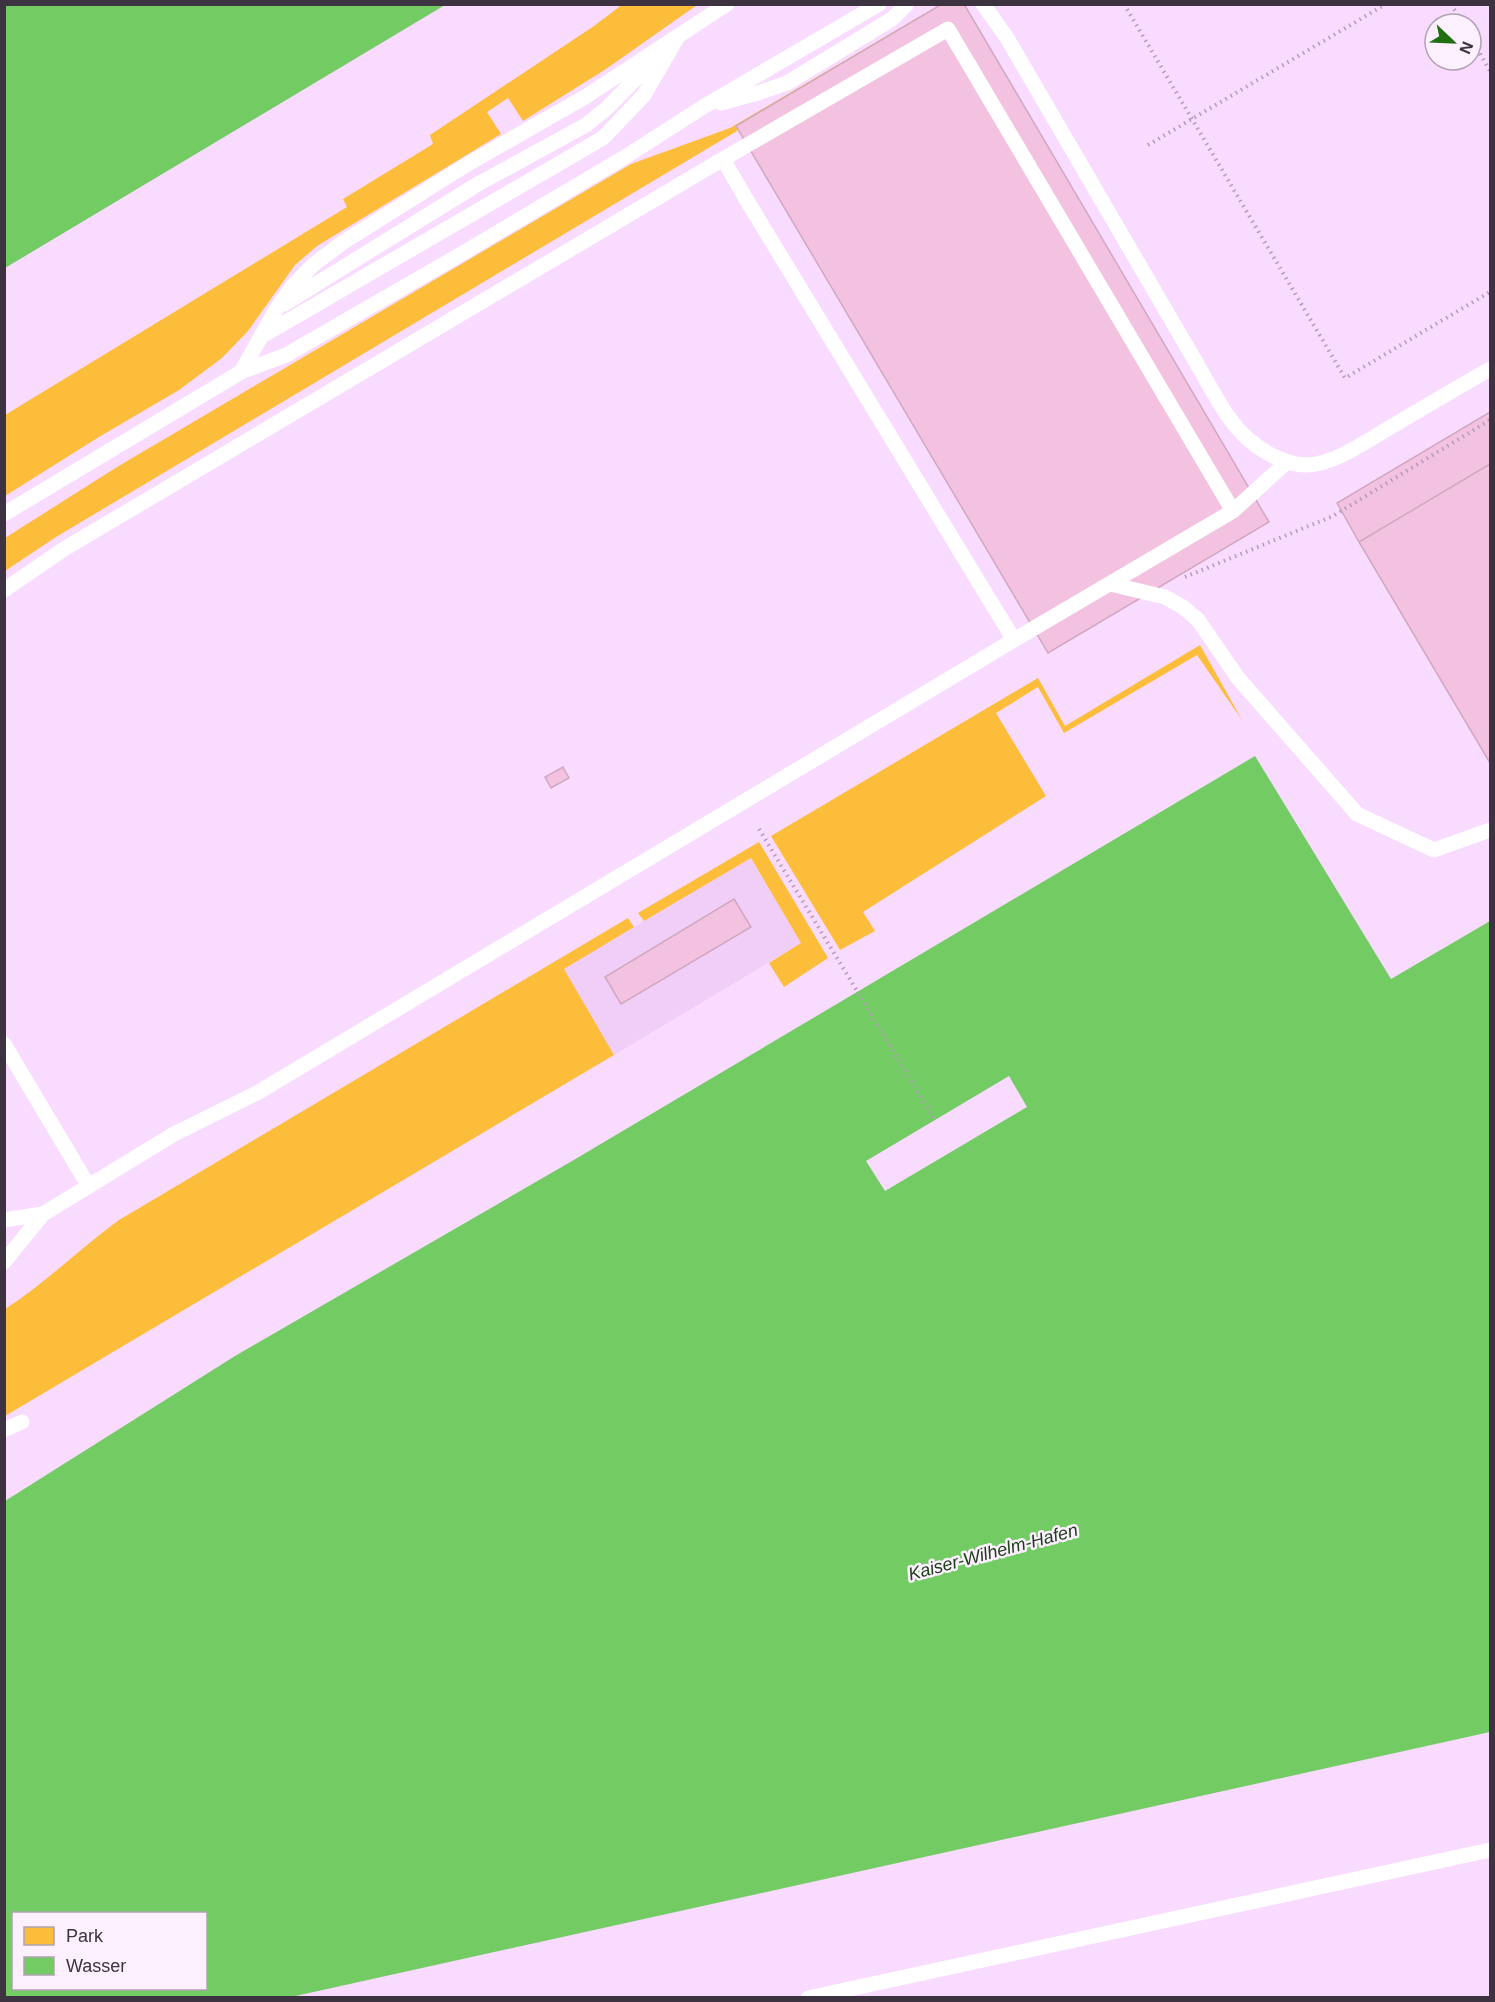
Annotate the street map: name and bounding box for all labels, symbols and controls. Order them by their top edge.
north arrow [1423,12,1483,72]
text: N [1456,39,1476,56]
water label: Kaiser-Wilhelm-Hafen [906,1520,1080,1584]
legend [12,1912,207,1990]
text: Park [66,1926,104,1946]
text: Wasser [66,1956,126,1976]

